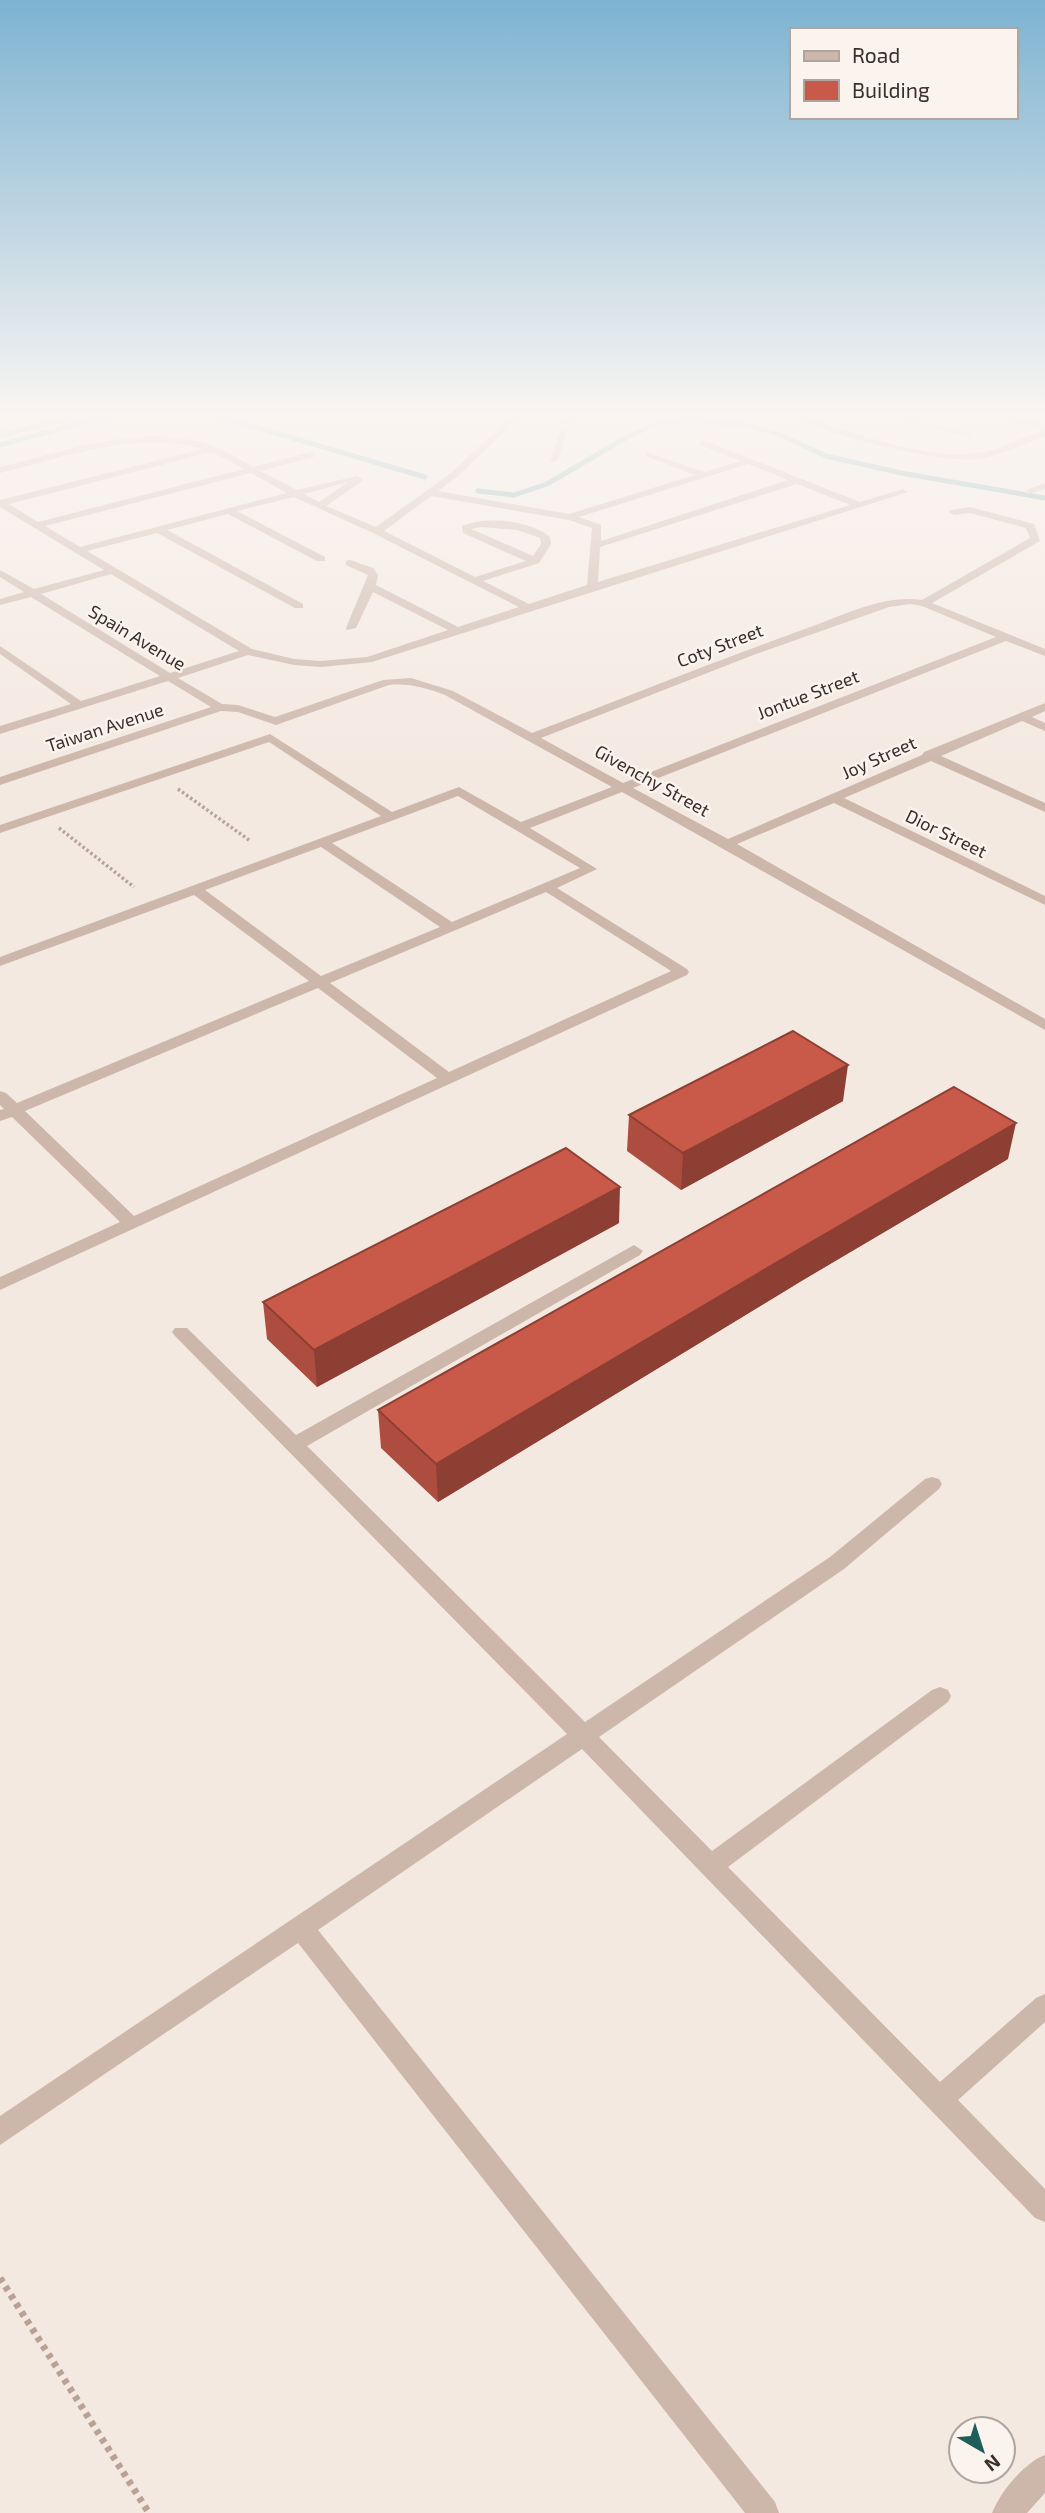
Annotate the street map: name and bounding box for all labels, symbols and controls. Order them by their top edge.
legend [790,28,1017,119]
text: Road [852,42,900,67]
text: Building [852,77,930,102]
street label: Spain Avenue [85,600,190,675]
street label: Coty Street [673,619,766,672]
street label: Jontue Street [753,664,862,724]
street label: Taiwan Avenue [43,698,166,756]
street label: Joy Street [838,731,919,783]
street label: Givenchy Street [591,740,714,821]
street label: Dior Street [902,804,991,862]
north arrow [947,2415,1017,2485]
text: N [980,2450,1006,2477]

